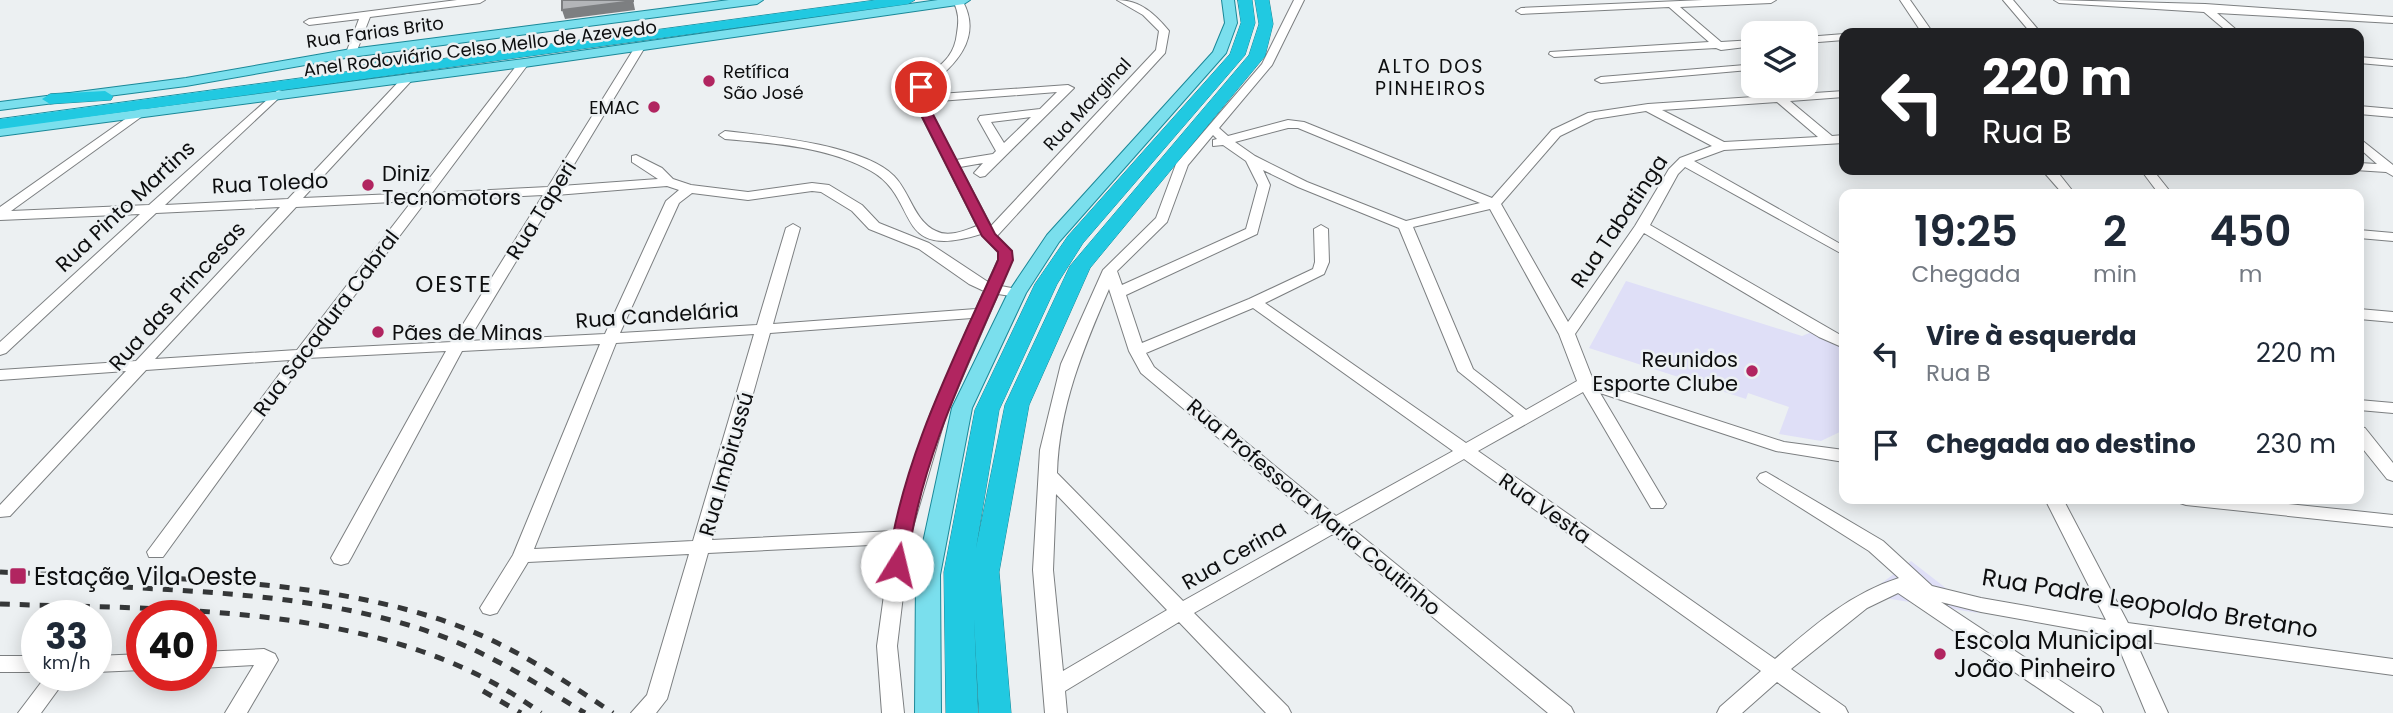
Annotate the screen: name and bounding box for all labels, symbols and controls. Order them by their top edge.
street label: Rua Farias Brito [305,10,445,54]
street label: Anel Rodoviário Celso Mello de Azevedo [302,14,658,82]
map controls [1741,21,1818,98]
button: layers [1741,21,1818,98]
text: 220 m [1982,44,2132,112]
street label: Rua Marginal [1037,52,1137,156]
district label: ALTO DOS PINHEIROS [1375,53,1487,102]
icon: left [1867,56,1958,147]
pin [891,57,951,117]
place label: Retífica São José [723,59,804,105]
icon: arrive [902,68,940,106]
marker: Retífica São José [701,73,717,89]
place label: EMAC [589,95,640,120]
marker: EMAC [646,99,662,115]
text: Rua B [1982,109,2072,154]
street label: Rua Pinto Martins [49,134,201,278]
street label: Rua Tabatinga [1564,149,1674,293]
street label: Rua Taperi [499,155,583,265]
place label: Diniz Tecnomotors [382,159,521,212]
street label: Rua Toledo [211,165,329,201]
marker: Diniz Tecnomotors [360,177,376,193]
text: 19:25 [1914,202,2018,261]
text: 2 [2103,202,2127,261]
text: 450 [2210,202,2291,261]
street label: Rua das Princesas [102,215,252,377]
street label: Rua Sacadura Cabral [246,224,406,422]
text: Chegada [1912,258,2020,290]
text: min [2093,258,2137,290]
text: m [2239,258,2262,290]
district label: OESTE [415,268,493,300]
street label: Rua Candelária [574,295,740,335]
place label: Pães de Minas [392,318,543,347]
text: Vire à esquerda [1926,318,2137,354]
marker: Pães de Minas [370,324,386,340]
icon: left [1867,335,1905,373]
text: 220 m [2256,335,2336,371]
place label: Reunidos Esporte Clube [1592,345,1738,398]
text: Rua B [1926,357,1991,389]
marker: Reunidos Esporte Clube [1744,363,1760,379]
street label: Rua Imbirussú [692,388,760,540]
street label: Rua Professora Maria Coutinho [1181,392,1447,622]
icon: arrive [1867,426,1905,464]
text: Chegada ao destino [1926,426,2196,462]
text: 230 m [2256,426,2336,462]
street label: Rua Vesta [1493,466,1597,550]
street label: Rua Cerina [1177,513,1291,597]
position arrow [860,528,934,602]
place label: Estação Vila Oeste [34,560,257,593]
street label: Rua Padre Leopoldo Bretano [1980,560,2320,646]
marker: Estação Vila Oeste [8,566,28,586]
speed limit sign: 40 [126,600,217,691]
text: 33 [45,612,88,661]
place label: Escola Municipal João Pinheiro [1954,624,2153,685]
marker: Escola Municipal João Pinheiro [1932,646,1948,662]
text: km/h [43,650,90,675]

